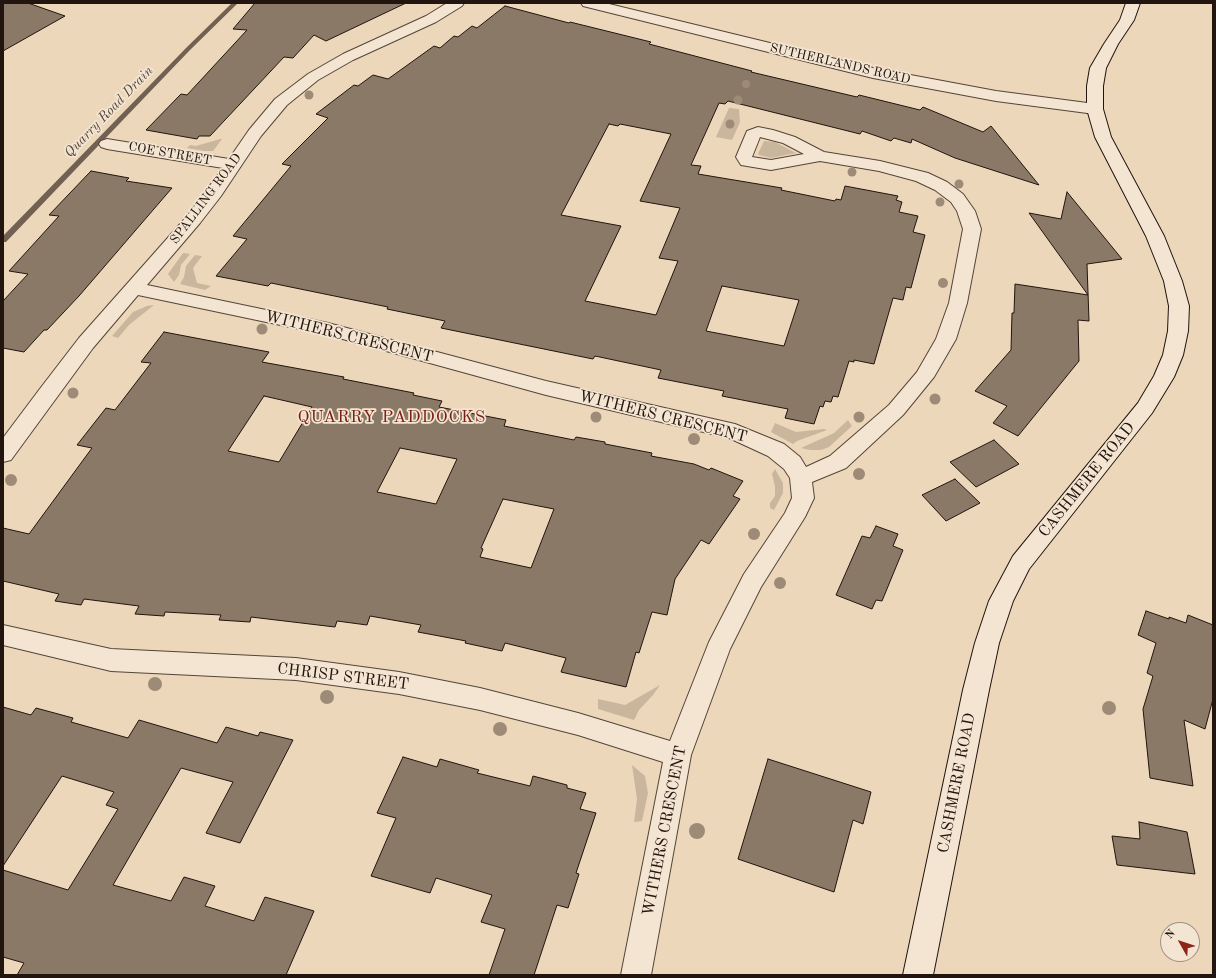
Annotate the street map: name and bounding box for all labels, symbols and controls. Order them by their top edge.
street label: SUTHERLANDS ROAD [768,40,912,88]
water label: Quarry Road Drain [61,63,157,161]
street label: COE STREET [127,139,213,169]
street label: SPALLING ROAD [167,151,245,247]
street label: WITHERS CRESCENT [263,307,435,367]
street label: WITHERS CRESCENT [577,387,749,447]
district label: QUARRY PADDOCKS [298,408,486,428]
street label: CASHMERE ROAD [1035,419,1139,541]
street label: CHRISP STREET [276,659,410,695]
street label: CASHMERE ROAD [934,711,980,855]
street label: WITHERS CRESCENT [639,744,691,918]
north arrow [1160,922,1200,962]
text: N [1164,928,1178,941]

